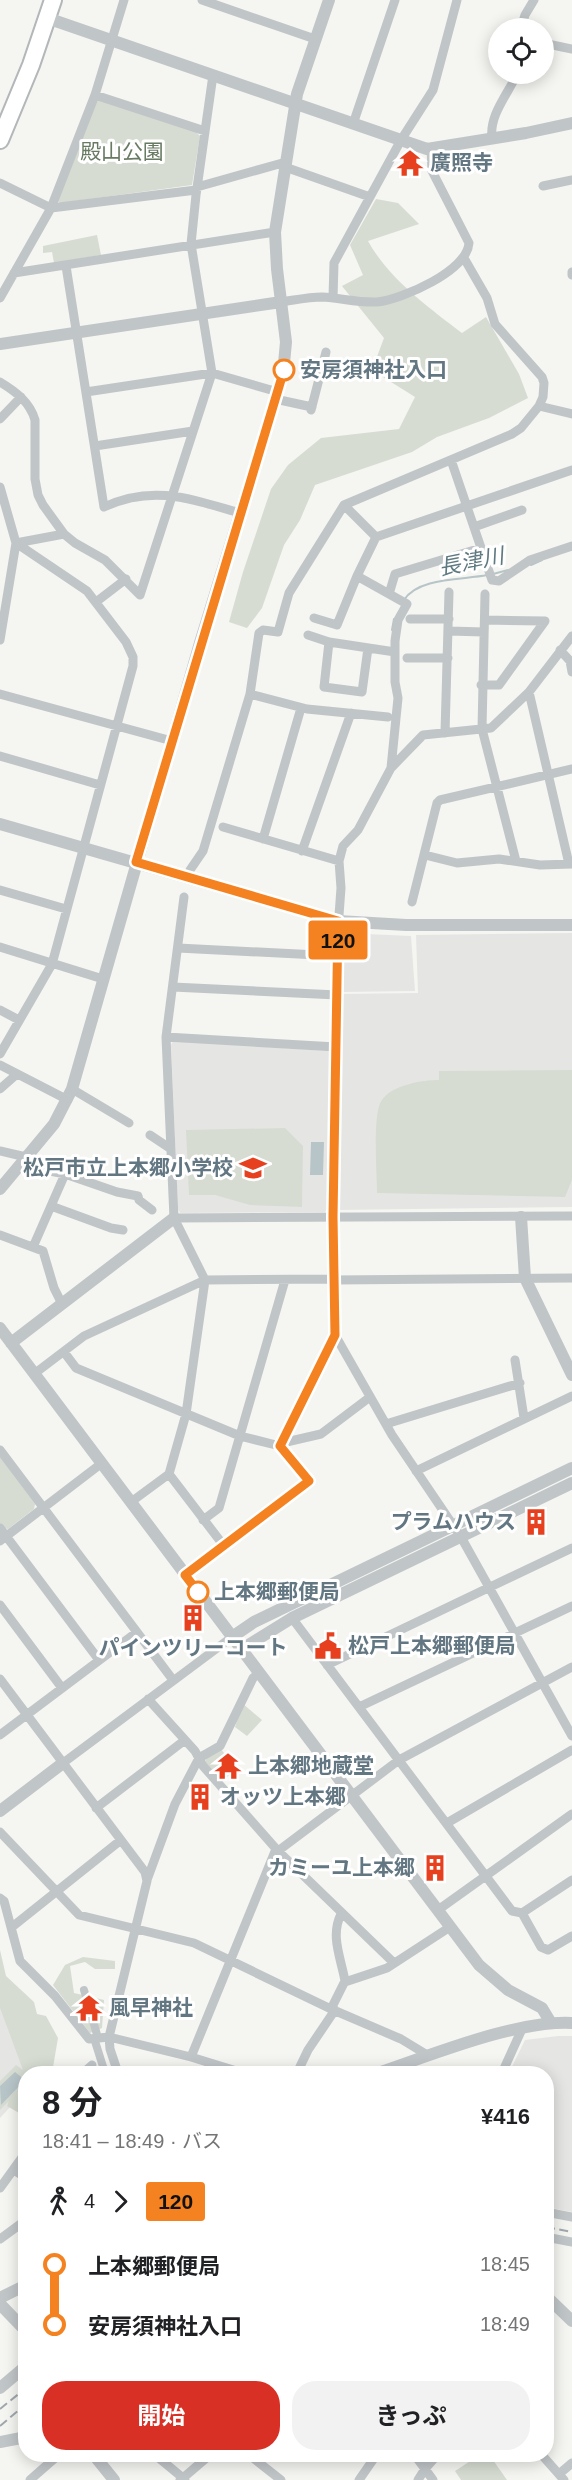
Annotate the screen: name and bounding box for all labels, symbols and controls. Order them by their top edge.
map controls [488,18,554,84]
button: locate [488,18,554,84]
park label: 殿山公園 [80,140,164,163]
temple icon: 廣照寺 [395,148,425,178]
place label: 廣照寺 [430,151,493,174]
place label: 安房須神社入口 [300,358,447,381]
marker: 安房須神社入口 [273,359,295,381]
water label: 長津川 [436,543,508,580]
line badge: 120 [304,920,372,960]
text: 120 [320,929,356,952]
school or university icon: 松戸市立上本郷小学校 [238,1153,268,1183]
place label: 松戸市立上本郷小学校 [23,1156,233,1179]
building icon: プラムハウス [521,1507,551,1537]
place label: プラムハウス [391,1510,516,1533]
place label: 上本郷郵便局 [214,1580,340,1603]
marker: 上本郷郵便局 [187,1581,209,1603]
building icon: パインツリーコート [178,1603,208,1633]
public building icon: 松戸上本郷郵便局 [313,1631,343,1661]
place label: 松戸上本郷郵便局 [348,1634,516,1657]
place label: パインツリーコート [99,1636,288,1659]
temple icon: 上本郷地蔵堂 [213,1751,243,1781]
place label: 上本郷地蔵堂 [248,1754,374,1777]
building icon: オッツ上本郷 [185,1782,215,1812]
place label: オッツ上本郷 [220,1785,346,1808]
building icon: カミーユ上本郷 [420,1853,450,1883]
place label: カミーユ上本郷 [268,1856,415,1879]
temple icon: 風早神社 [74,1993,104,2023]
place label: 風早神社 [109,1996,193,2019]
text: 8 分 [42,2084,103,2121]
text: ¥416 [481,2104,530,2129]
text: 18:41 – 18:49 · バス [42,2130,222,2152]
icon: walk [42,2185,75,2218]
icon: forward [104,2185,137,2218]
text: 4 [84,2190,95,2212]
text: 120 [158,2190,193,2213]
text: 18:45 [480,2253,530,2275]
text: 上本郷郵便局 [88,2254,220,2279]
text: 18:49 [480,2313,530,2335]
text: 安房須神社入口 [88,2314,242,2339]
button: 開始 [42,2381,280,2450]
button: きっぷ [292,2381,530,2450]

